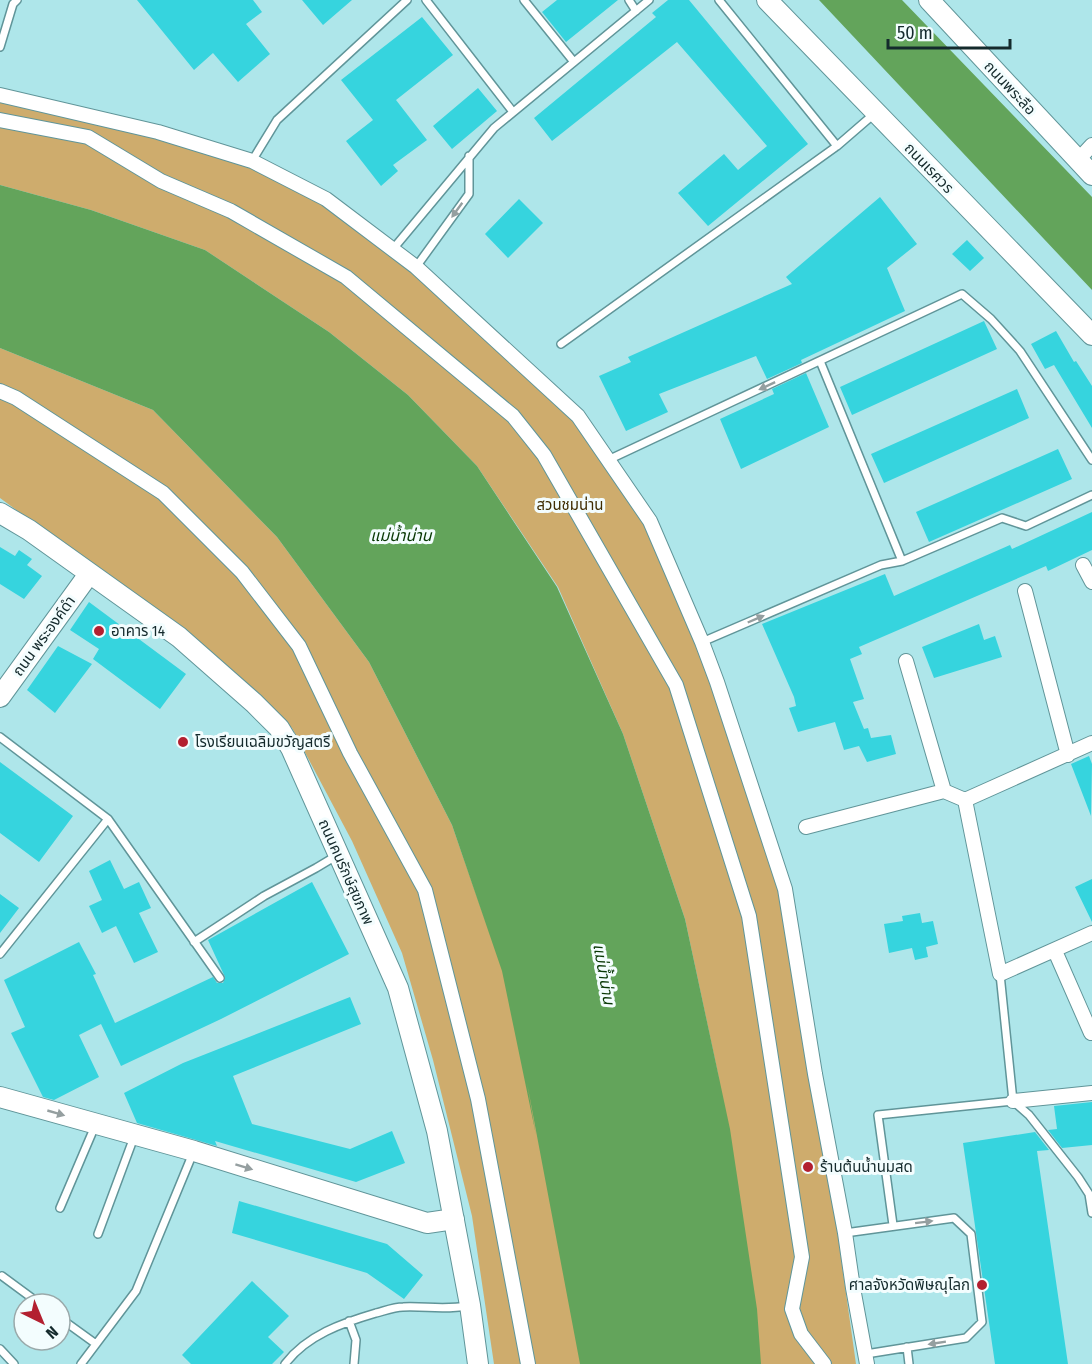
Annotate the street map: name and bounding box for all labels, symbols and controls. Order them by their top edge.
scale bar [888,12,1010,50]
text: 50 m [897,22,933,44]
street label: ถนนพระลือ [980,57,1040,119]
street label: ถนนเรศวร [901,139,957,197]
one-way arrow [451,202,463,218]
one-way arrow [758,381,775,390]
park label: สวนชมน่าน [536,496,604,514]
water label: แม่น้ำน่าน [370,524,433,545]
street label: ถนน พระองค์ดำ [9,592,79,680]
one-way arrow [747,614,765,623]
place label: อาคาร 14 [111,622,165,640]
marker: อาคาร 14 [92,624,106,638]
place label: โรงเรียนเฉลิมขวัญสตรี [195,733,330,751]
marker: โรงเรียนเฉลิมขวัญสตรี [176,735,190,749]
street label: ถนนคนรักษ์สุขภาพ [315,816,377,928]
water label: แม่น้ำน่าน [589,942,621,1007]
one-way arrow [47,1109,65,1118]
place label: ร้านต้นน้ำนมสด [820,1156,913,1176]
marker: ร้านต้นน้ำนมสด [801,1160,815,1174]
one-way arrow [235,1162,253,1172]
one-way arrow [915,1217,934,1227]
place label: ศาลจังหวัดพิษณุโลก [849,1276,970,1294]
marker: ศาลจังหวัดพิษณุโลก [975,1278,989,1292]
north arrow [12,1292,72,1352]
text: N [42,1322,62,1343]
one-way arrow [927,1338,946,1347]

